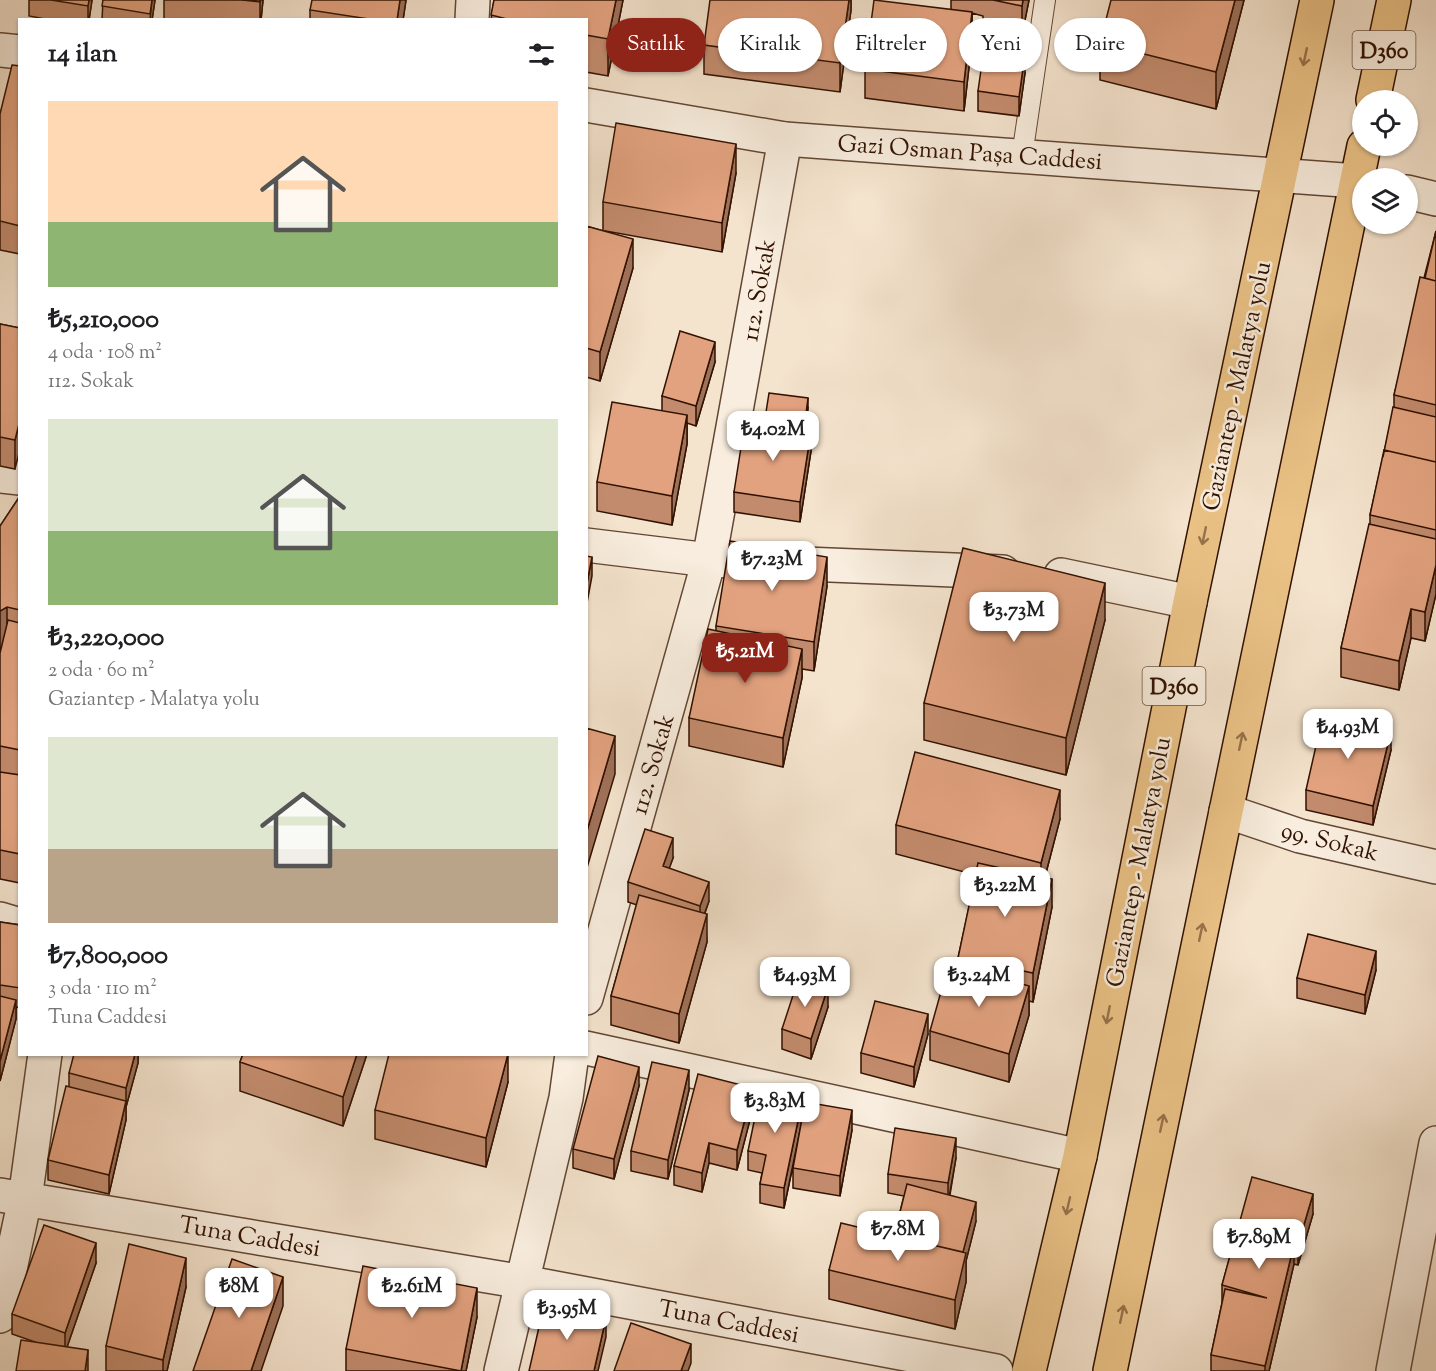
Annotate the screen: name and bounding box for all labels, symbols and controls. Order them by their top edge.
chip: Satılık [606,18,706,72]
chip: Kiralık [718,18,822,72]
chip: Filtreler [834,18,947,72]
chip: Yeni [959,18,1042,72]
chip: Daire [1054,18,1146,72]
road number: D360 [1352,31,1416,69]
text: 14 ilan [48,36,117,73]
icon: filters [525,38,558,71]
one-way arrow [1299,47,1310,67]
map controls [1352,90,1418,234]
button: locate [1352,90,1418,156]
street label: Gazi Osman Paşa Caddesi [836,128,1104,180]
icon: home [249,140,357,248]
button: layers [1352,168,1418,234]
street label: 112. Sokak [734,237,786,344]
street label: Gaziantep - Malatya yolu [1195,258,1281,514]
text: ₺5,210,000 [48,302,159,339]
text: 4 oda · 108 m² [48,339,162,368]
text: 112. Sokak [48,368,134,397]
pin: ₺4.02M [724,411,822,462]
text: ₺4.02M [741,416,805,445]
icon: home [249,458,357,566]
one-way arrow [1198,525,1209,545]
pin: ₺7.23M [723,541,821,592]
text: ₺7.23M [741,546,803,575]
pin: ₺3.73M [965,592,1063,643]
text: ₺3.73M [983,597,1045,626]
text: ₺3,220,000 [48,620,164,657]
pin: ₺5.21M [696,633,794,684]
text: ₺5.21M [716,638,774,667]
text: 2 oda · 60 m² [48,657,155,686]
road number: D360 [1142,667,1206,705]
text: Gaziantep - Malatya yolu [48,686,260,715]
pin: ₺4.93M [1299,709,1397,760]
street label: 112. Sokak [623,710,684,819]
text: ₺4.93M [1317,714,1379,743]
one-way arrow [1236,732,1247,751]
street label: Gaziantep - Malatya yolu [1099,734,1181,990]
icon: home [249,776,357,884]
street label: 99. Sokak [1277,814,1382,871]
pin: ₺3.22M [956,867,1054,918]
text: ₺3.22M [974,872,1036,901]
one-way arrow [1196,923,1207,942]
text: ₺7,800,000 [48,938,168,975]
pin: ₺4.93M [756,957,854,1008]
pin: ₺3.24M [930,957,1028,1008]
text: ₺4.93M [774,962,836,991]
text: ₺3.24M [948,962,1010,991]
text: 3 oda · 110 m² [48,975,157,1004]
text: Tuna Caddesi [48,1004,167,1033]
one-way arrow [1102,1005,1113,1024]
pin: ₺3.83M [726,1083,824,1134]
text: ₺3.83M [744,1088,806,1117]
one-way arrow [1157,1113,1168,1133]
one-way arrow [1062,1196,1073,1215]
street label: Tuna Caddesi [176,1209,323,1267]
pin: ₺7.8M [856,1211,940,1262]
text: ₺7.8M [871,1216,925,1245]
pin: ₺7.89M [1210,1219,1308,1270]
text: ₺7.89M [1227,1224,1291,1253]
pin: ₺8M [210,1268,268,1319]
pin: ₺2.61M [363,1268,461,1319]
text: ₺8M [219,1273,259,1302]
text: ₺2.61M [382,1273,442,1302]
pin: ₺3.95M [518,1290,616,1341]
street label: Tuna Caddesi [655,1293,802,1353]
text: ₺3.95M [537,1295,597,1324]
one-way arrow [1117,1304,1128,1324]

